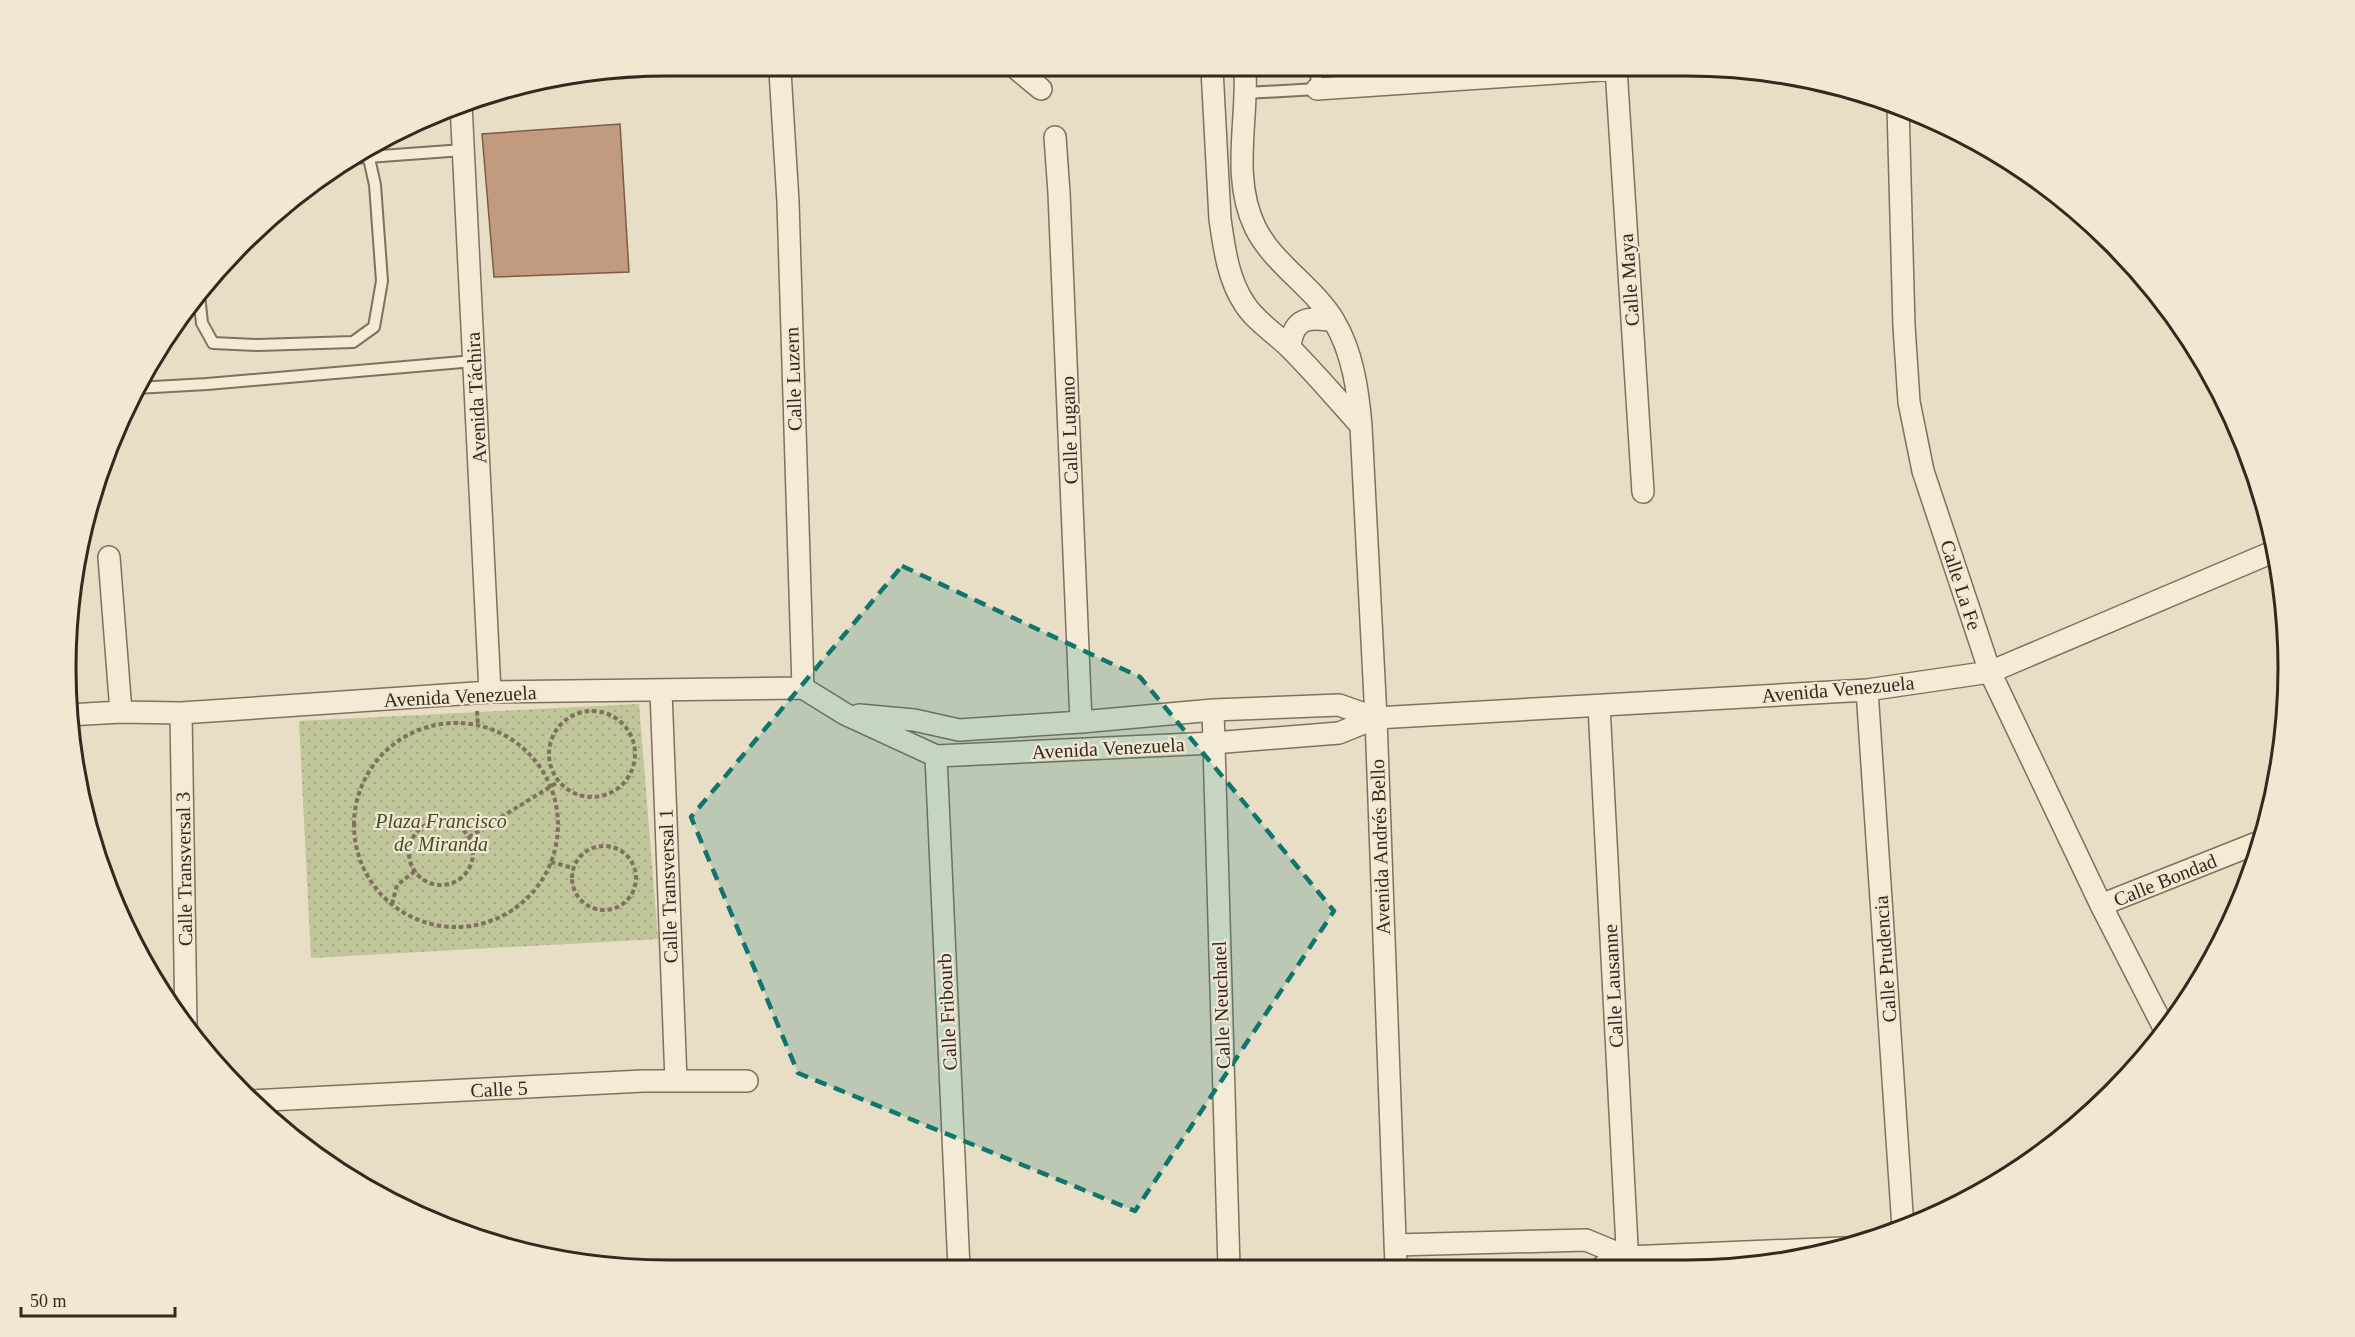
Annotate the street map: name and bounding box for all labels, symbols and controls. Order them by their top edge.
street label: Calle Maya [1615,233,1644,327]
street label: Calle Luzern [780,327,806,431]
street label: Avenida Táchira [462,331,490,464]
street label: Calle Lugano [1056,375,1083,485]
street label: Calle La Fe [1936,537,1986,633]
street label: Avenida Venezuela [1761,671,1915,707]
street label: Avenida Venezuela [383,681,537,711]
street label: Avenida Venezuela [1031,733,1185,763]
street label: Avenida Andrés Bello [1366,759,1394,935]
street label: Calle Transversal 3 [172,792,196,946]
street label: Calle Transversal 1 [654,808,682,964]
park label: Plaza Francisco de Miranda [374,810,507,855]
street label: Calle Bondad [2110,849,2220,911]
street label: Calle Prudencia [1870,895,1900,1023]
street label: Calle Lausanne [1599,923,1627,1048]
street label: Calle Neuchatel [1208,940,1234,1069]
street label: Calle Fribourb [933,953,961,1071]
street label: Calle 5 [470,1077,528,1101]
scale bar [21,1280,176,1318]
text: 50 m [30,1291,67,1311]

